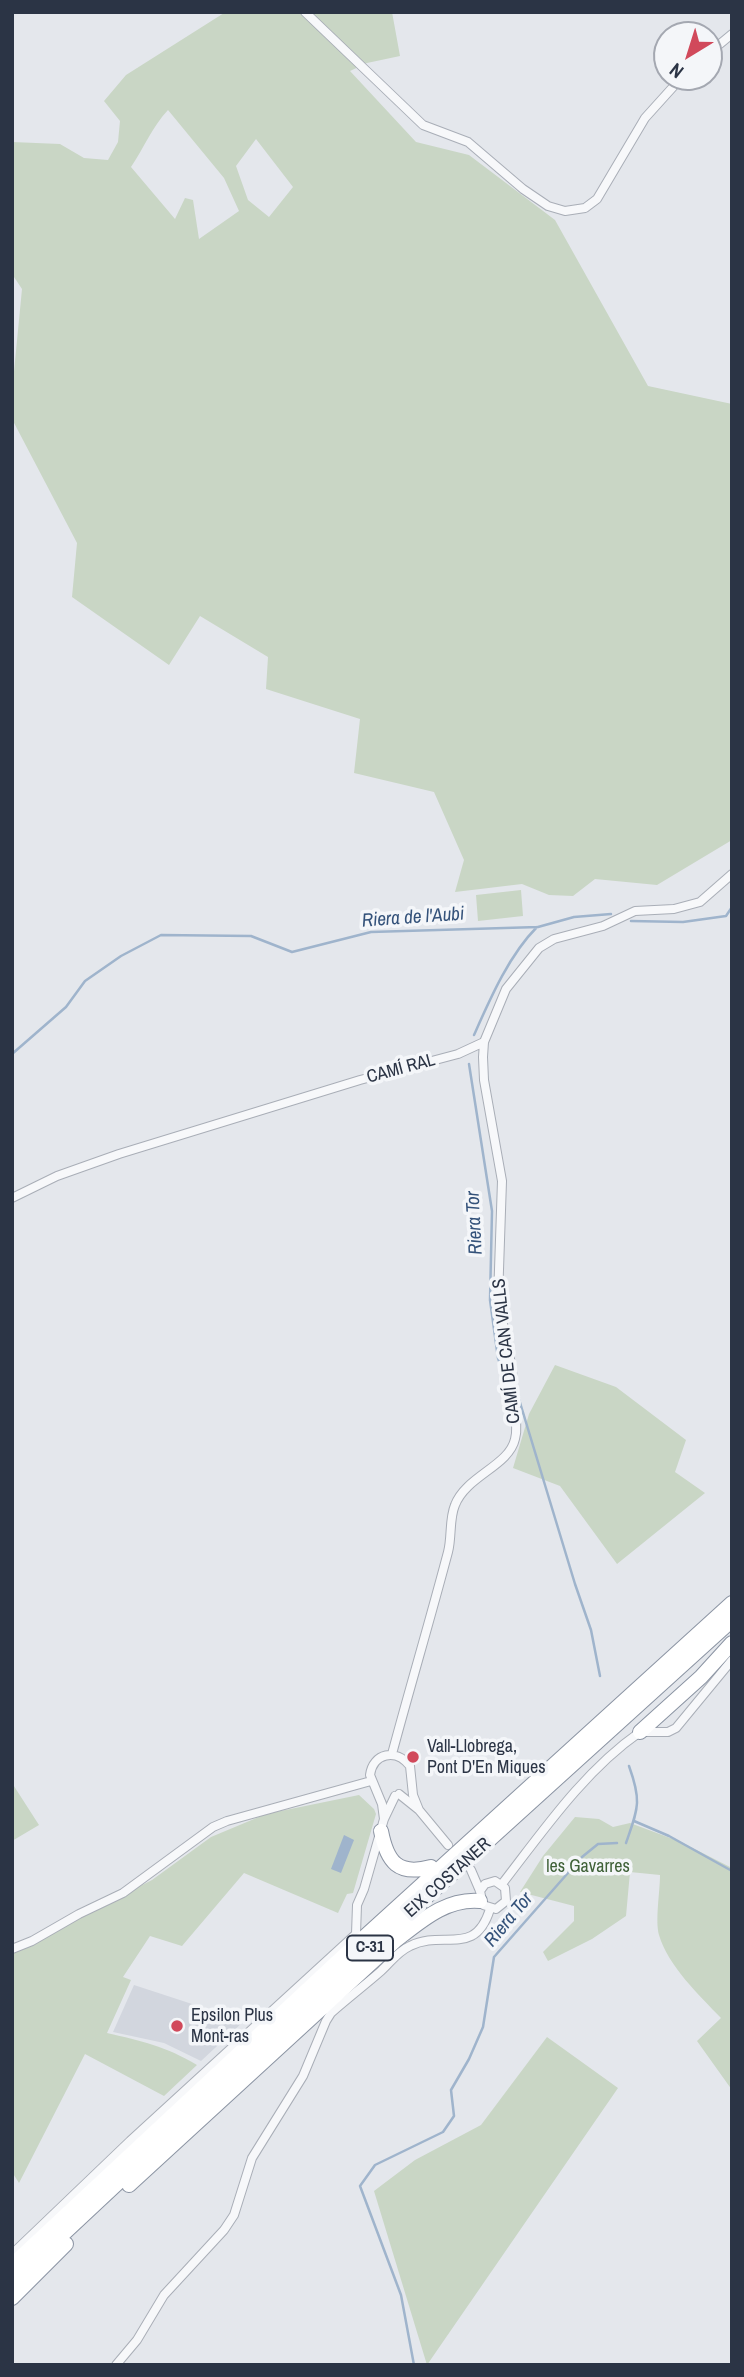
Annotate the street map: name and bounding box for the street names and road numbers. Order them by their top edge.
street label: CAMÍ RAL [365,1050,437,1088]
street label: CAMÍ DE CAN VALLS [489,1277,525,1425]
street label: EIX COSTANER [400,1834,496,1922]
road number: C-31 [347,1936,393,1960]

